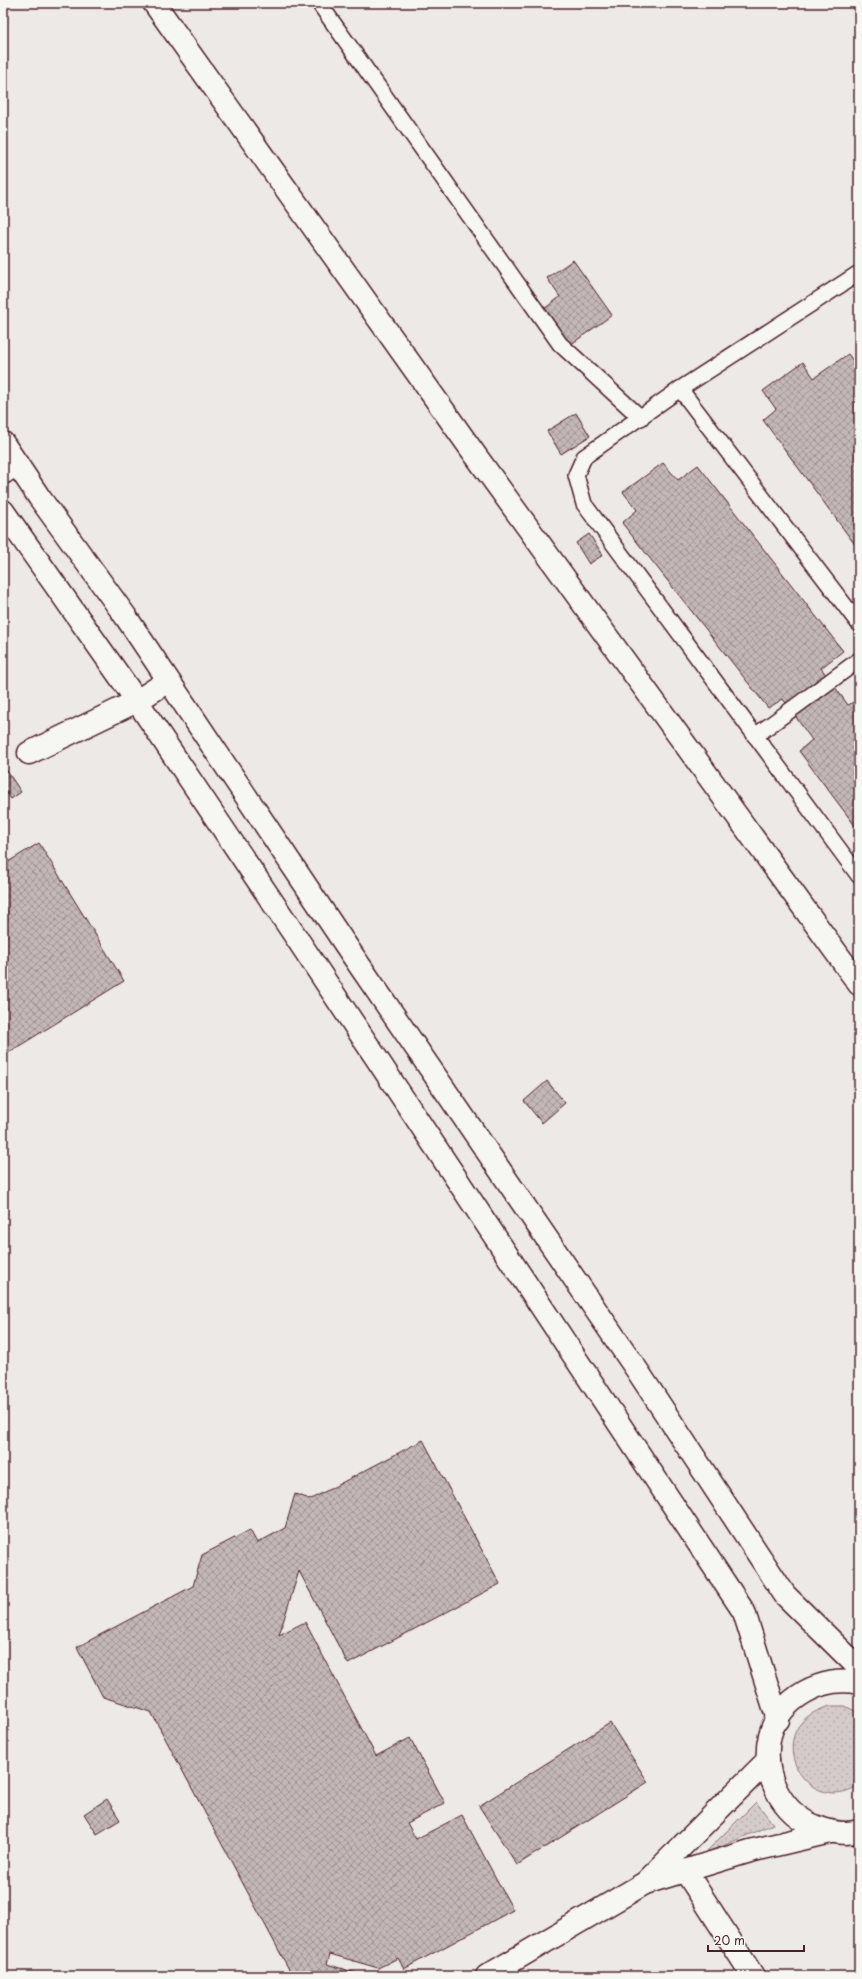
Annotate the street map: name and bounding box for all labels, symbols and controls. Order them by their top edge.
scale bar [708,1927,804,1953]
text: 20 m [714,1931,745,1949]

